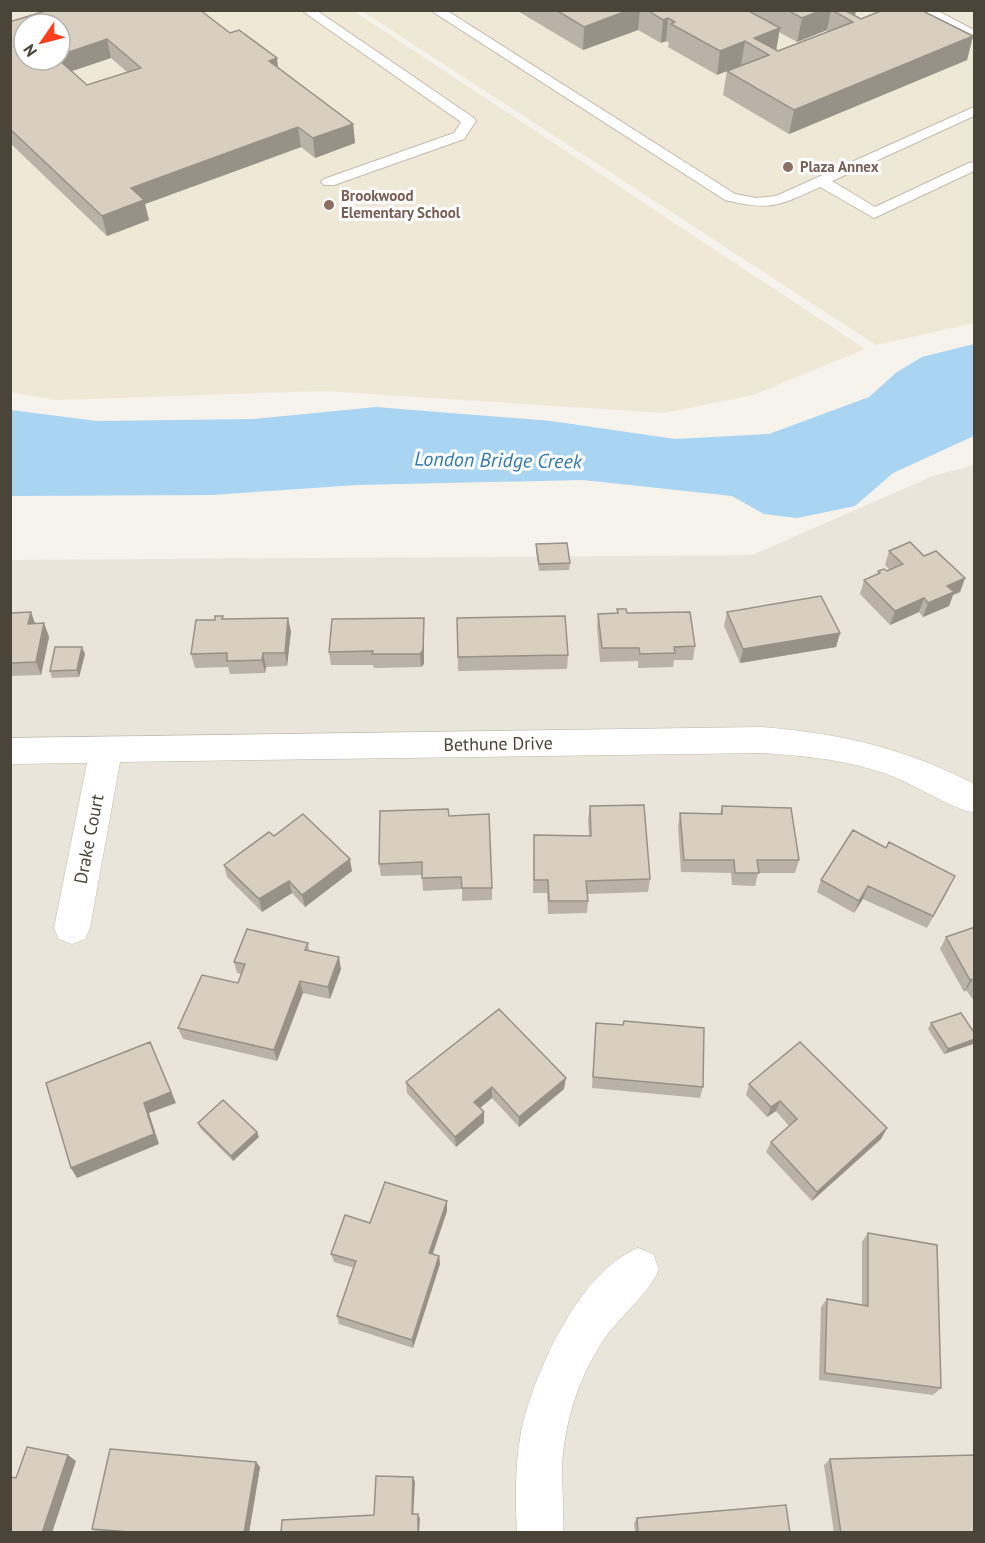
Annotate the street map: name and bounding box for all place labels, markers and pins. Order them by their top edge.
place label: Plaza Annex [800,157,879,176]
marker: Plaza Annex [781,160,795,174]
place label: Brookwood Elementary School [341,186,461,222]
marker: Brookwood Elementary School [322,198,336,212]

